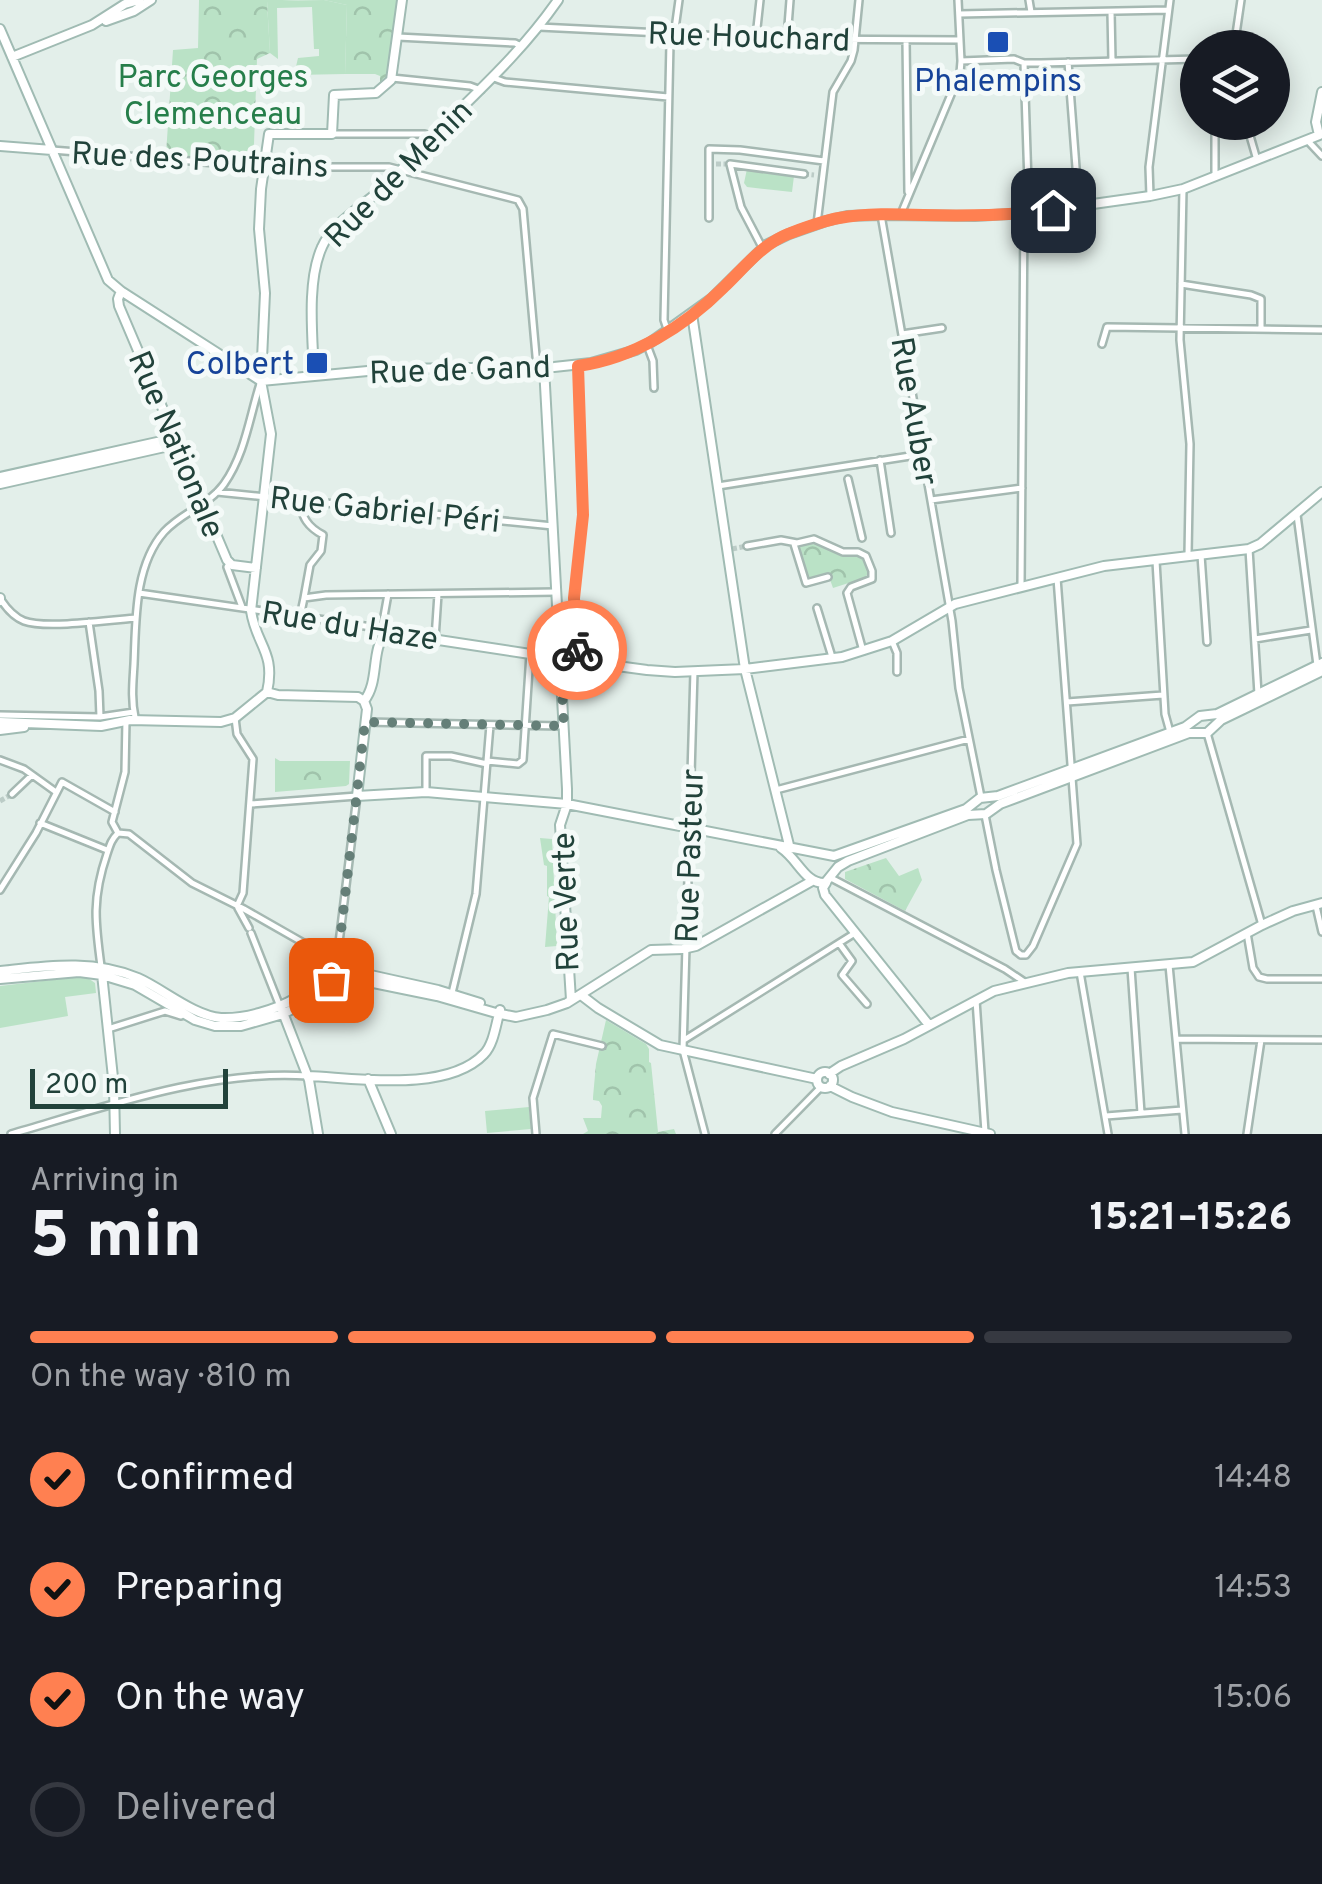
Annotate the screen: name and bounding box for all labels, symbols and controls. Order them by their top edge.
street label: Rue Houchard [647,15,851,63]
marker: Phalempins [985,29,1011,55]
map controls [1180,30,1290,140]
button: layers [1180,30,1290,140]
park label: Parc Georges Clemenceau [118,59,308,136]
place label: Phalempins [914,63,1082,103]
street label: Rue de Menin [318,93,483,258]
street label: Rue des Poutrains [70,135,329,189]
pin [1011,168,1096,253]
icon: home [1026,183,1081,238]
street label: Rue Auber [879,334,945,489]
street label: Rue Nationale [117,346,232,545]
place label: Colbert [186,346,294,386]
street label: Rue de Gand [369,349,552,395]
marker: Colbert [304,350,330,376]
street label: Rue Gabriel Péri [267,480,502,544]
street label: Rue du Haze [258,594,441,662]
courier [527,600,627,700]
icon: bike [550,623,605,678]
street label: Rue Pasteur [669,768,715,944]
street label: Rue Verte [546,832,590,972]
pin [289,938,374,1023]
icon: bag [304,953,359,1008]
scale bar [30,1064,228,1108]
text: 200 m [45,1068,128,1104]
text: Arriving in [30,1162,179,1202]
text: 15:21–15:26 [1090,1195,1292,1244]
text: 5 min [30,1198,202,1280]
text: On the way · 810 m [30,1358,292,1398]
icon: check [30,1452,85,1507]
text: Confirmed [115,1455,294,1504]
text: 14:48 [1214,1459,1292,1499]
icon: check [30,1562,85,1617]
text: Preparing [115,1565,284,1614]
text: 14:53 [1214,1569,1292,1609]
icon: check [30,1672,85,1727]
text: On the way [115,1675,305,1724]
text: 15:06 [1213,1679,1292,1719]
text: Delivered [115,1785,277,1834]

